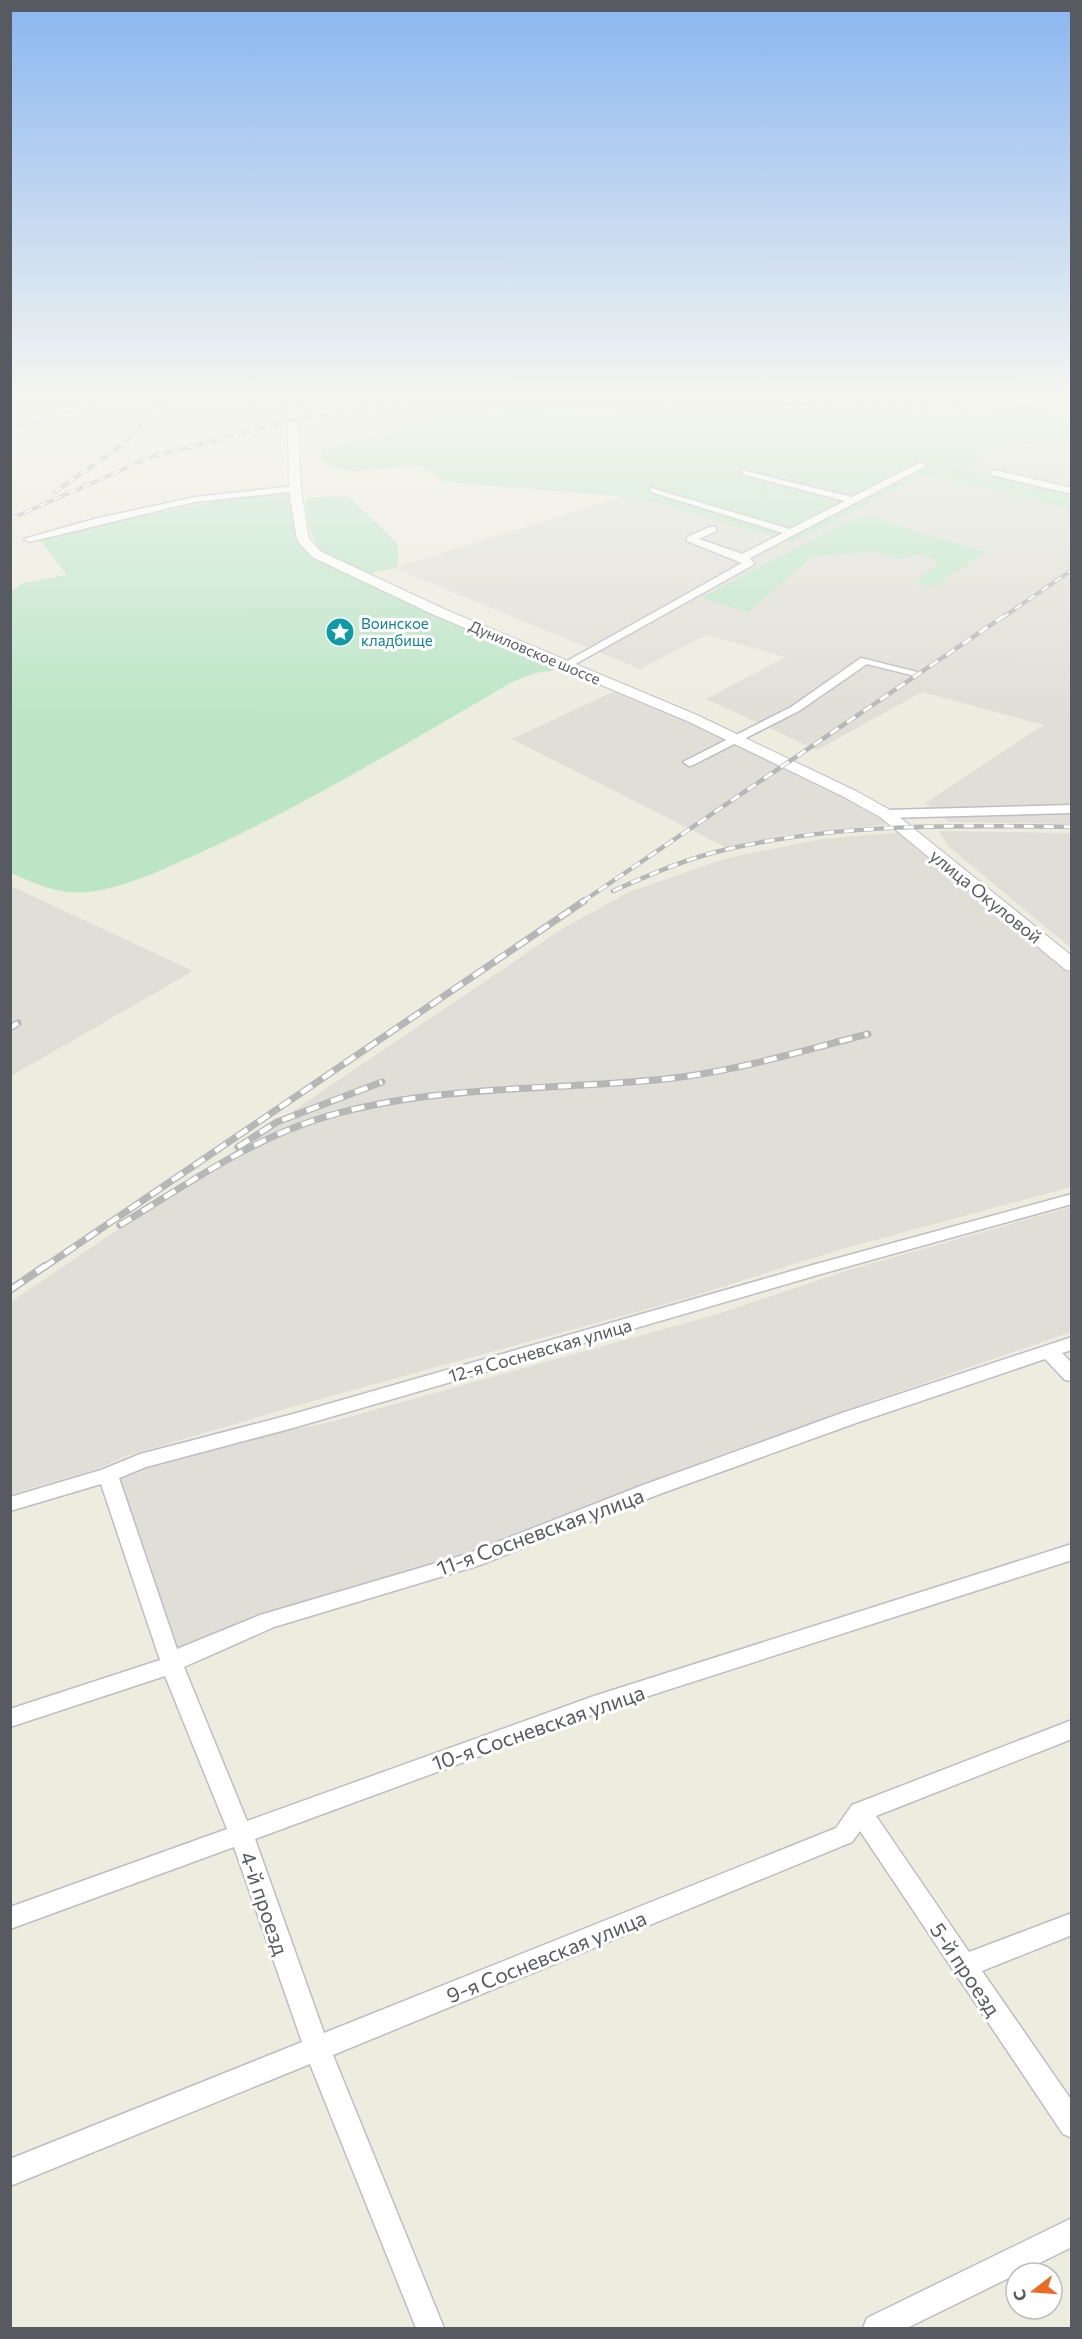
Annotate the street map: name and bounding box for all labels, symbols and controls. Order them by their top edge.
place label: Воинское кладбище [361,614,433,649]
place icon: Воинское кладбище [324,616,356,648]
street label: Дуниловское шоссе [467,616,604,688]
street label: улица Окуловой [926,844,1046,948]
street label: 12-я Сосневская улица [446,1313,634,1387]
street label: 11-я Сосневская улица [433,1482,647,1580]
street label: 10-я Сосневская улица [428,1679,648,1775]
street label: 4-й проезд [236,1848,294,1958]
street label: 9-я Сосневская улица [442,1904,650,2008]
street label: 5-й проезд [926,1918,1006,2020]
north arrow [1004,2261,1064,2321]
text: С [1008,2287,1030,2304]

